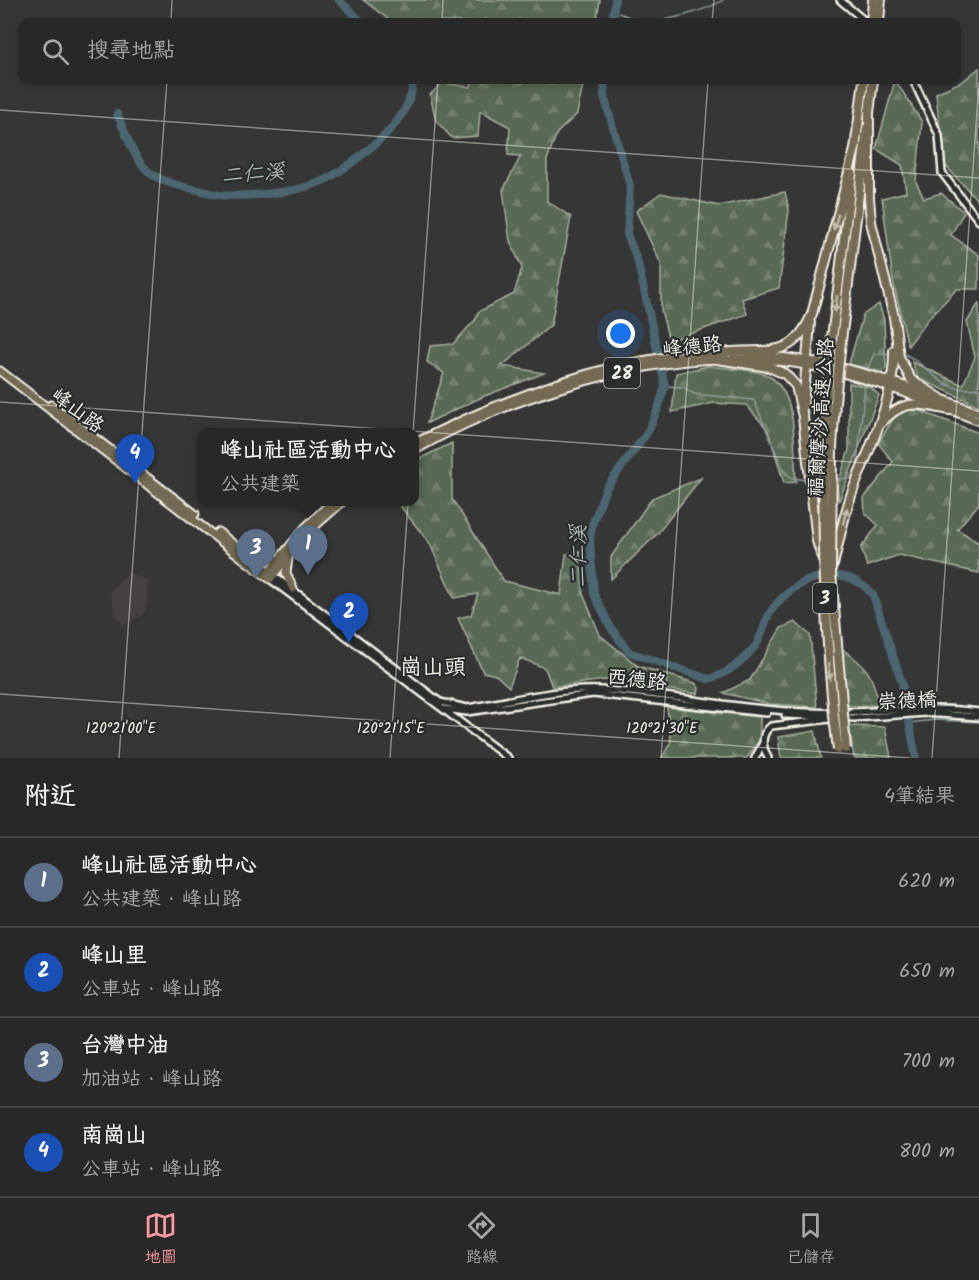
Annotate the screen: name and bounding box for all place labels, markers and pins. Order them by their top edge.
pin: 4 [116,434,154,484]
pin: 1 [288,526,328,575]
pin: 3 [236,530,276,579]
pin: 2 [330,594,368,643]

